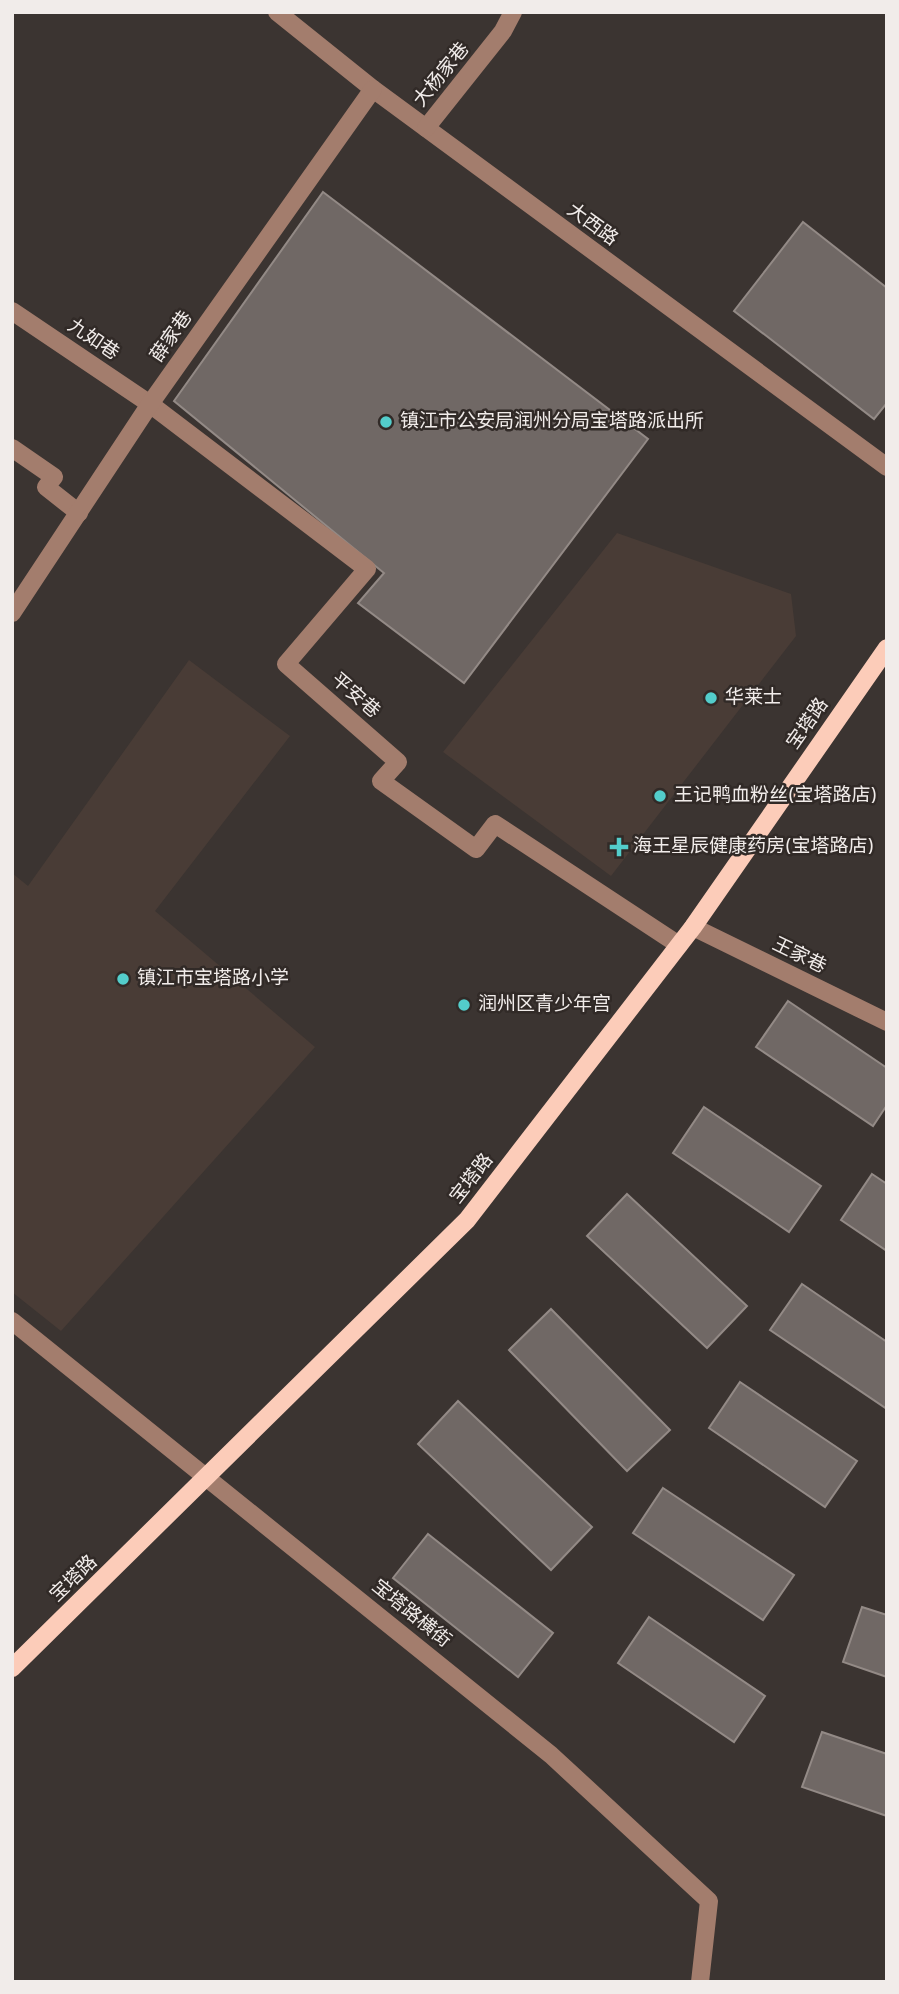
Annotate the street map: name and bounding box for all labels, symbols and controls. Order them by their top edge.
street label: 大杨家巷 [409,38,475,112]
street label: 大西路 [562,199,622,251]
street label: 薛家巷 [146,307,198,367]
street label: 九如巷 [63,314,123,366]
place label: 镇江市公安局润州分局宝塔路派出所 [400,410,704,434]
marker: 镇江市公安局润州分局宝塔路派出所 [378,414,394,430]
street label: 平安巷 [326,668,384,724]
place label: 华莱士 [725,686,782,710]
marker: 华莱士 [703,690,719,706]
street label: 宝塔路 [782,694,834,754]
place label: 王记鸭血粉丝(宝塔路店) [674,784,877,808]
marker: 王记鸭血粉丝(宝塔路店) [652,788,668,804]
place label: 海王星辰健康药房(宝塔路店) [633,835,874,859]
marker: 海王星辰健康药房(宝塔路店) [611,839,627,855]
street label: 王家巷 [768,933,830,979]
place label: 镇江市宝塔路小学 [137,967,289,991]
marker: 镇江市宝塔路小学 [115,971,131,987]
place label: 润州区青少年宫 [478,993,611,1017]
marker: 润州区青少年宫 [456,997,472,1013]
street label: 宝塔路 [445,1149,499,1209]
street label: 宝塔路 [45,1551,103,1607]
street label: 宝塔路横街 [367,1575,455,1653]

